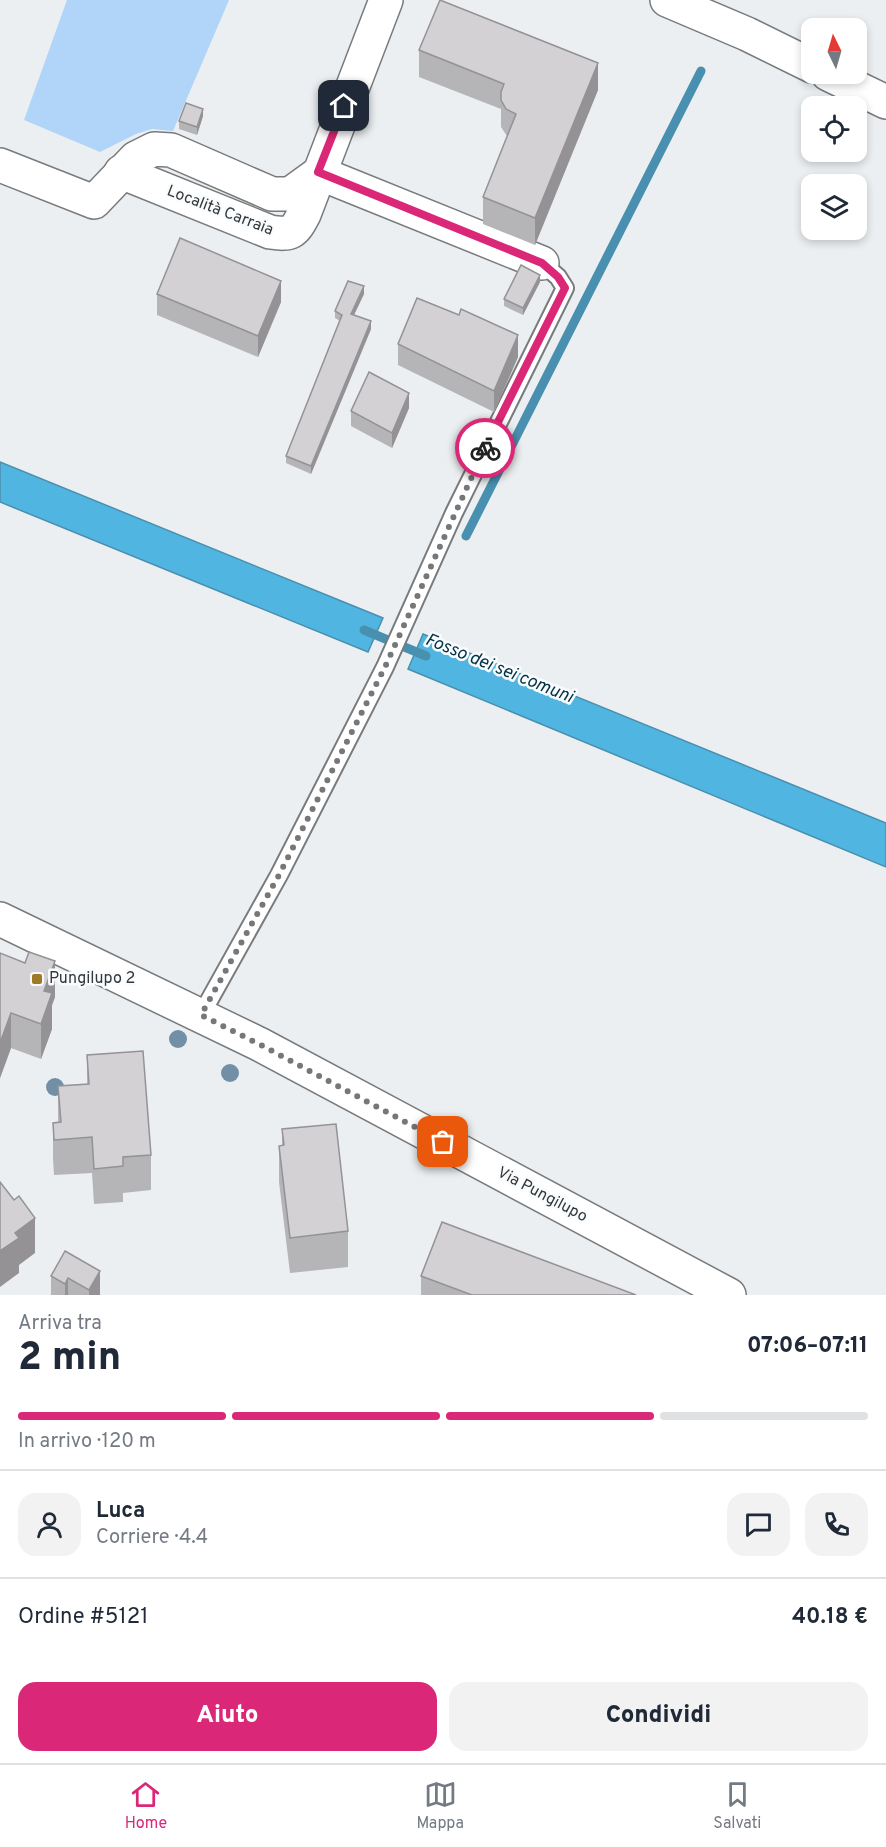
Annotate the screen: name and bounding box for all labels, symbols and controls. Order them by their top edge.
north arrow [801,18,867,84]
map controls [801,18,867,240]
pin [318,80,369,131]
icon: home [327,89,360,122]
button: locate [801,96,867,162]
button: layers [801,174,867,240]
street label: Località Carraia [164,181,276,241]
courier [455,418,515,478]
icon: bike [469,432,502,465]
water label: Fosso dei sei comuni [422,629,578,710]
place label: Pungilupo 2 [49,969,135,989]
marker: Pungilupo 2 [30,972,44,986]
pin [417,1116,468,1167]
icon: bag [426,1125,459,1158]
street label: Via Pungilupo [493,1163,591,1227]
text: Arriva tra [18,1311,102,1337]
text: 07:06–07:11 [747,1333,868,1360]
text: 2 min [18,1335,121,1384]
text: In arrivo · 120 m [18,1429,156,1455]
button: person [18,1493,81,1556]
button: chat [727,1493,790,1556]
button: phone [805,1493,868,1556]
text: Luca [96,1498,145,1525]
text: Corriere · 4.4 [96,1525,208,1551]
text: Ordine #5121 [18,1604,148,1631]
text: 40.18 € [792,1604,868,1631]
button: Aiuto [18,1682,437,1751]
button: Condividi [449,1682,868,1751]
tab: Home [125,1778,167,1834]
tab: Mappa [416,1778,464,1834]
tab: Salvati [713,1778,761,1834]

